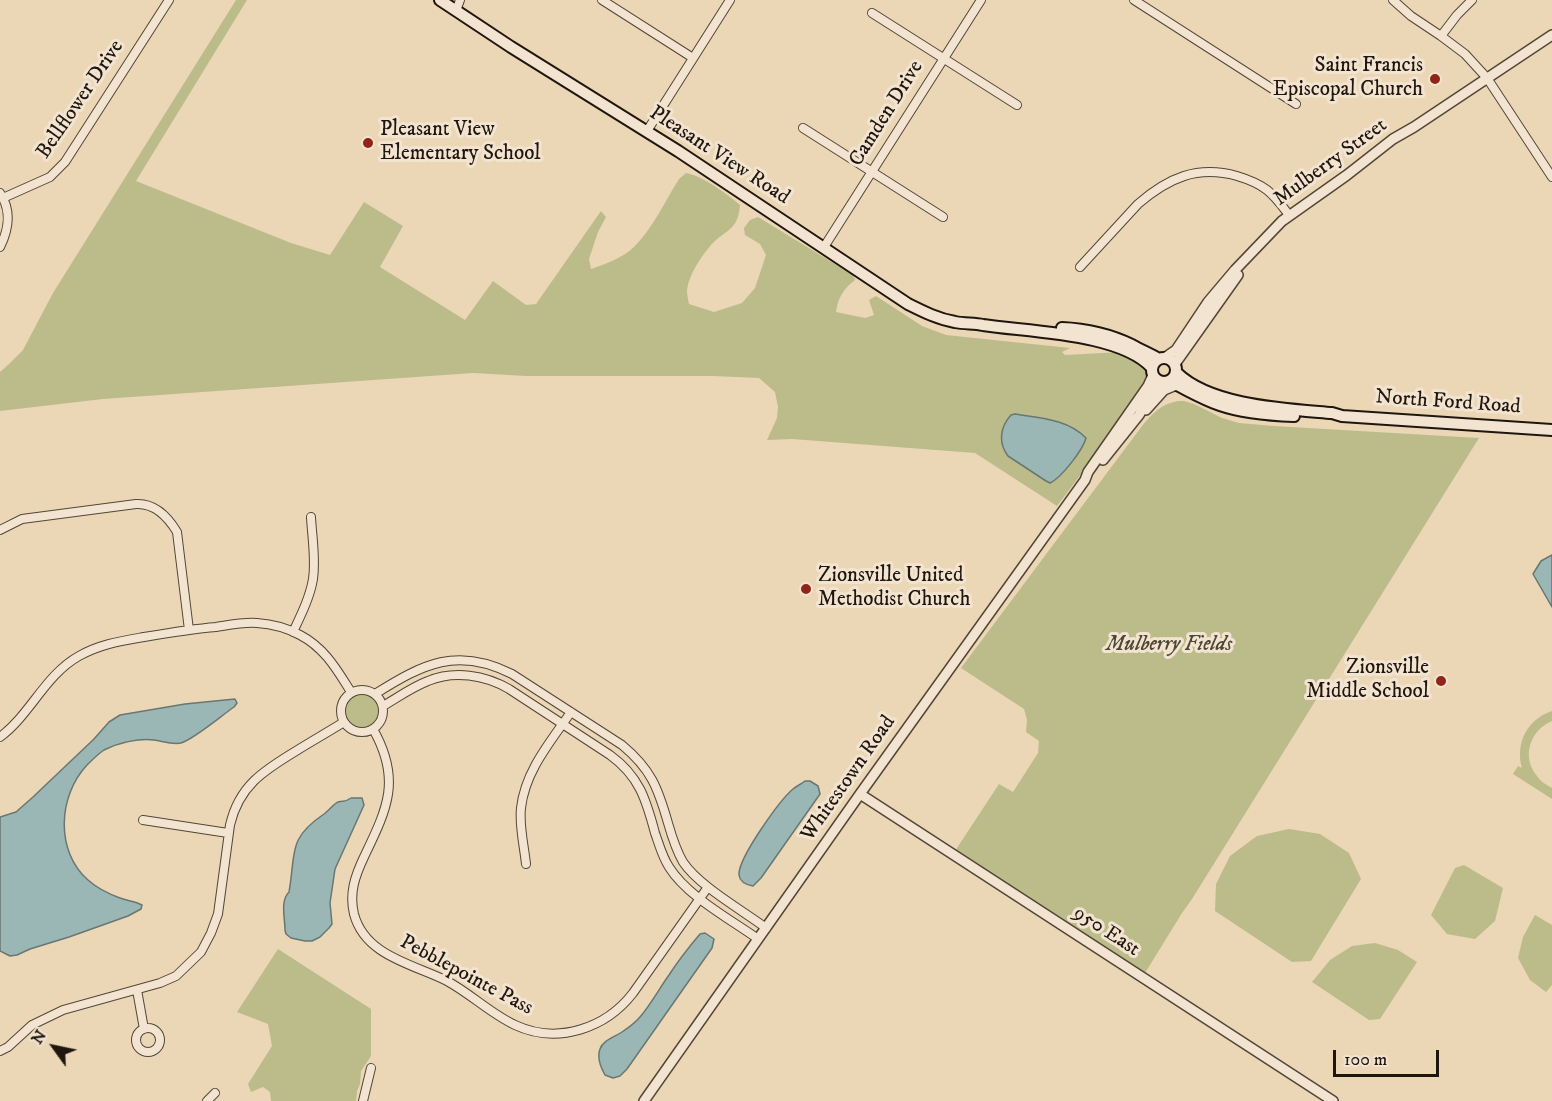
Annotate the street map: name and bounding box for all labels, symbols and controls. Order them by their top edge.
street label: Bellflower Drive [32,36,130,164]
place label: Saint Francis Episcopal Church [1273,54,1423,104]
street label: Camden Drive [845,56,929,172]
marker: Saint Francis Episcopal Church [1428,72,1442,86]
street label: Pleasant View Road [644,101,794,211]
street label: Mulberry Street [1270,114,1392,212]
place label: Pleasant View Elementary School [380,118,541,168]
marker: Pleasant View Elementary School [361,136,375,150]
street label: North Ford Road [1375,385,1521,421]
place label: Zionsville United Methodist Church [818,564,970,614]
marker: Zionsville United Methodist Church [799,582,813,596]
park label: Mulberry Fields [1106,633,1232,659]
place label: Zionsville Middle School [1306,656,1429,706]
marker: Zionsville Middle School [1434,674,1448,688]
street label: Whitestown Road [796,711,902,847]
street label: 950 East [1068,901,1144,963]
street label: Pebblepointe Pass [395,930,537,1022]
north arrow [24,1017,84,1077]
text: N [27,1026,51,1048]
scale bar [1336,1038,1442,1076]
text: 100 m [1344,1049,1387,1071]

